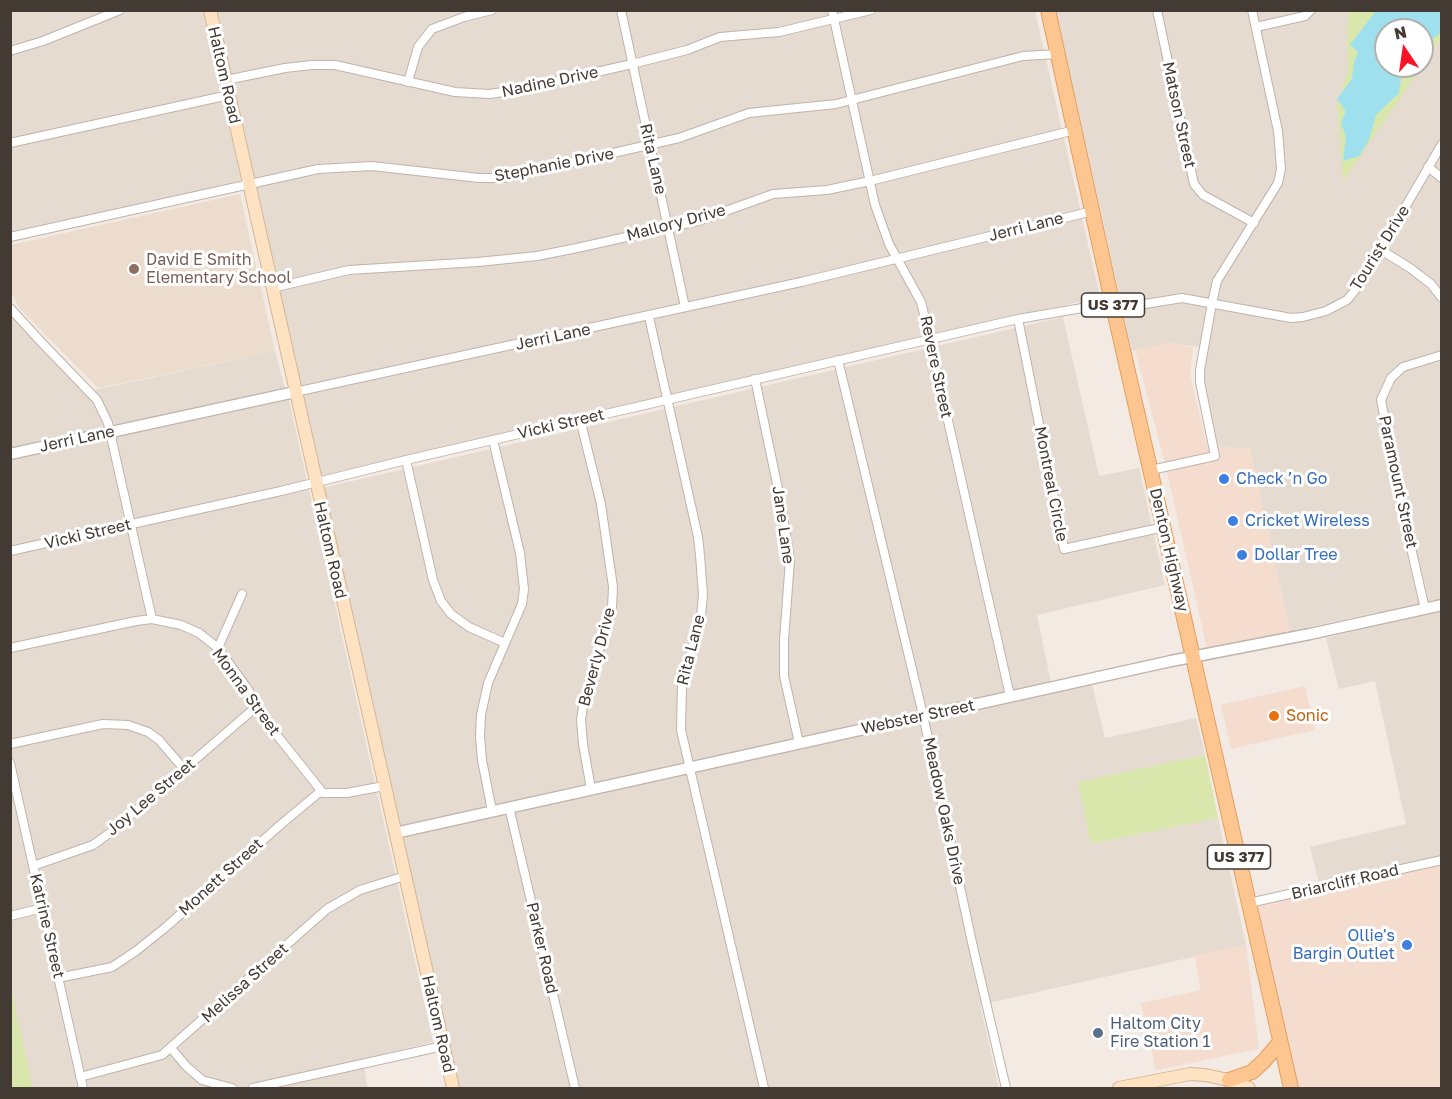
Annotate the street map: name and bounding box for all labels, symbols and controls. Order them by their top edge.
north arrow [1374,18,1434,78]
text: N [1392,21,1409,44]
street label: Haltom Road [203,24,245,126]
street label: Matson Street [1158,60,1200,170]
street label: Nadine Drive [500,62,600,102]
street label: Rita Lane [636,122,670,196]
street label: Stephanie Drive [493,144,615,186]
street label: Mallory Drive [624,201,728,245]
street label: Tourist Drive [1346,202,1414,294]
street label: Jerri Lane [987,208,1065,246]
place label: David E Smith Elementary School [146,250,291,288]
marker: David E Smith Elementary School [127,262,141,276]
road number: US 377 [1082,293,1144,317]
street label: Revere Street [916,314,956,420]
street label: Jerri Lane [514,320,592,354]
street label: Vicki Street [516,405,606,443]
street label: Paramount Street [1375,414,1421,550]
street label: Jerri Lane [38,422,116,456]
street label: Montreal Circle [1030,425,1072,543]
place label: Check ’n Go [1236,469,1327,489]
marker: Check ’n Go [1217,472,1231,486]
street label: Jane Lane [768,485,798,565]
street label: Denton Highway [1145,486,1193,614]
street label: Haltom Road [309,499,351,601]
place label: Cricket Wireless [1245,511,1370,531]
marker: Cricket Wireless [1226,514,1240,528]
street label: Vicki Street [43,515,133,553]
place label: Dollar Tree [1254,545,1337,565]
marker: Dollar Tree [1235,548,1249,562]
street label: Beverly Drive [575,606,619,708]
street label: Rita Lane [673,613,709,687]
street label: Monna Street [208,645,284,739]
street label: Webster Street [859,696,977,738]
place label: Sonic [1286,706,1329,726]
marker: Sonic [1267,709,1281,723]
street label: Meadow Oaks Drive [919,735,969,887]
street label: Joy Lee Street [103,754,199,840]
street label: Monett Street [175,834,267,920]
road number: US 377 [1208,845,1270,869]
street label: Briarcliff Road [1289,860,1401,904]
street label: Katrine Street [26,872,68,980]
street label: Parker Road [522,901,562,995]
place label: Ollie's Bargin Outlet [1293,926,1395,964]
marker: Ollie's Bargin Outlet [1400,938,1414,952]
street label: Melissa Street [198,939,292,1027]
street label: Haltom Road [417,973,459,1075]
place label: Haltom City Fire Station 1 [1110,1014,1210,1052]
marker: Haltom City Fire Station 1 [1091,1026,1105,1040]

